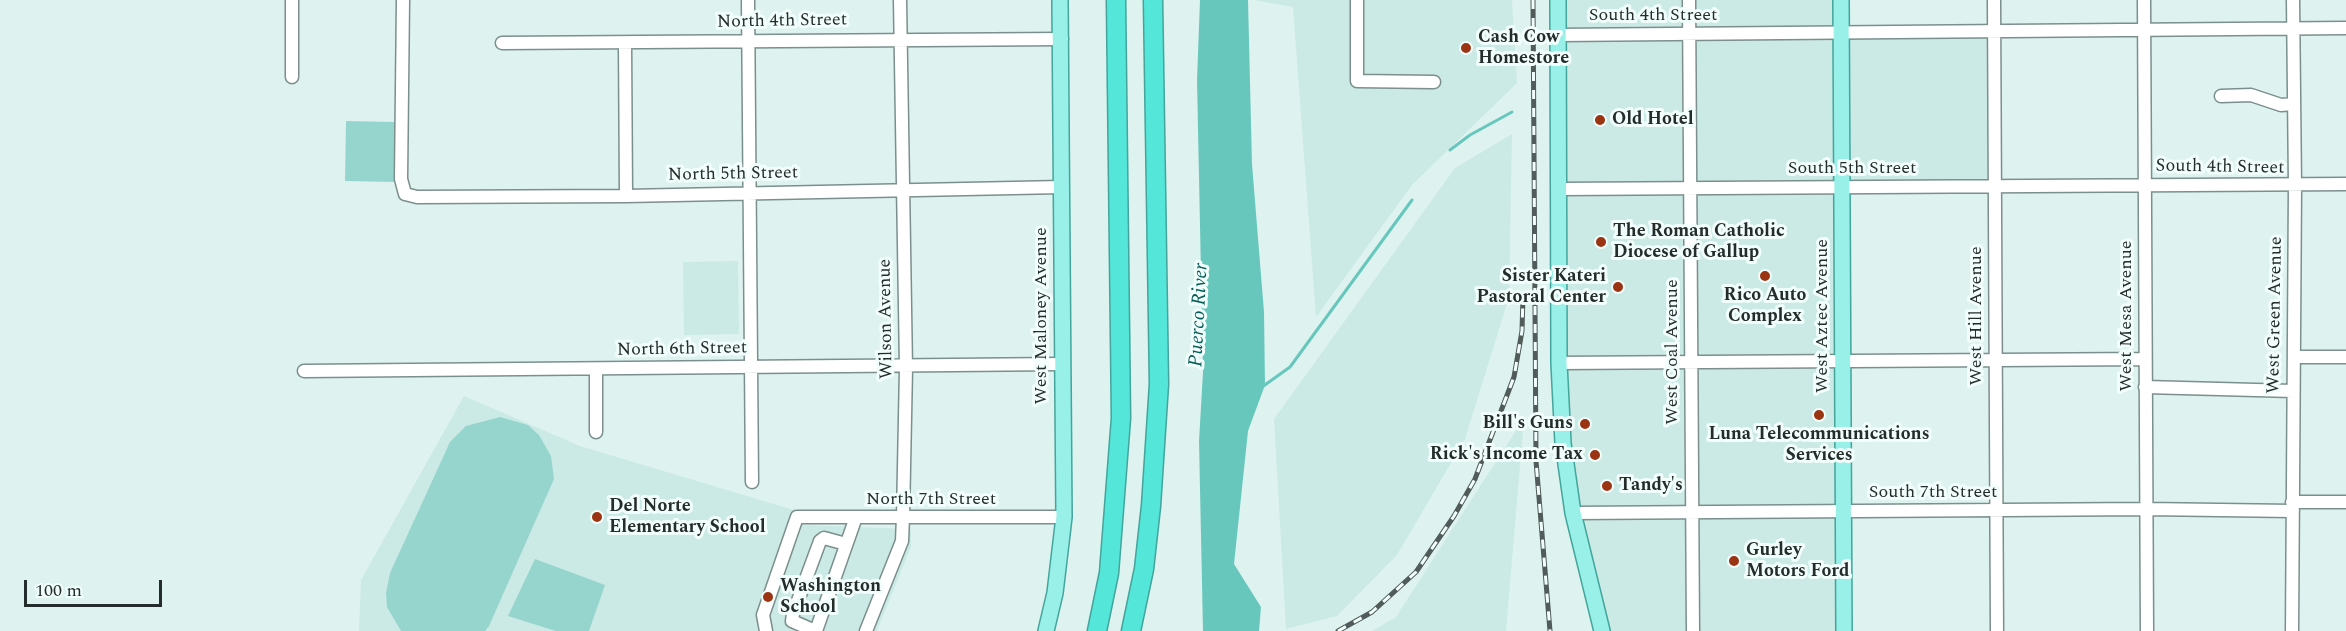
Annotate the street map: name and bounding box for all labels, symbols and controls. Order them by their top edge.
street label: South 4th Street [1589,5,1717,27]
street label: North 4th Street [717,10,847,34]
place label: Cash Cow Homestore [1478,27,1569,70]
marker: Cash Cow Homestore [1459,41,1473,55]
place label: Old Hotel [1612,109,1694,131]
marker: Old Hotel [1593,113,1607,127]
street label: South 4th Street [2155,156,2285,180]
street label: South 5th Street [1788,158,1916,180]
street label: North 5th Street [668,163,798,187]
place label: The Roman Catholic Diocese of Gallup [1613,221,1785,264]
street label: West Maloney Avenue [1031,227,1053,405]
marker: The Roman Catholic Diocese of Gallup [1594,235,1608,249]
street label: West Green Avenue [2264,236,2288,394]
street label: West Aztec Avenue [1812,239,1834,393]
street label: West Mesa Avenue [2116,241,2138,391]
street label: West Hill Avenue [1966,246,1988,386]
street label: Wilson Avenue [875,259,899,379]
water label: Puerco River [1185,262,1215,368]
place label: Sister Kateri Pastoral Center [1477,266,1606,308]
marker: Rico Auto Complex [1758,269,1772,283]
street label: West Coal Avenue [1662,279,1684,425]
marker: Sister Kateri Pastoral Center [1611,280,1625,294]
place label: Rico Auto Complex [1724,285,1806,328]
street label: North 6th Street [617,338,747,362]
marker: Luna Telecommunications Services [1812,408,1826,422]
place label: Bill's Guns [1482,413,1573,435]
marker: Bill's Guns [1578,417,1592,431]
place label: Luna Telecommunications Services [1708,424,1930,466]
place label: Rick's Income Tax [1430,444,1583,466]
marker: Rick's Income Tax [1588,448,1602,462]
place label: Tandy's [1619,475,1683,497]
marker: Tandy's [1600,479,1614,493]
street label: South 7th Street [1869,482,1997,504]
street label: North 7th Street [866,489,996,511]
place label: Del Norte Elementary School [609,496,766,538]
marker: Del Norte Elementary School [590,510,604,524]
place label: Gurley Motors Ford [1746,540,1849,582]
marker: Gurley Motors Ford [1727,554,1741,568]
scale bar [27,568,165,606]
place label: Washington School [780,576,881,618]
text: 100 m [35,577,82,604]
marker: Washington School [761,590,775,604]

